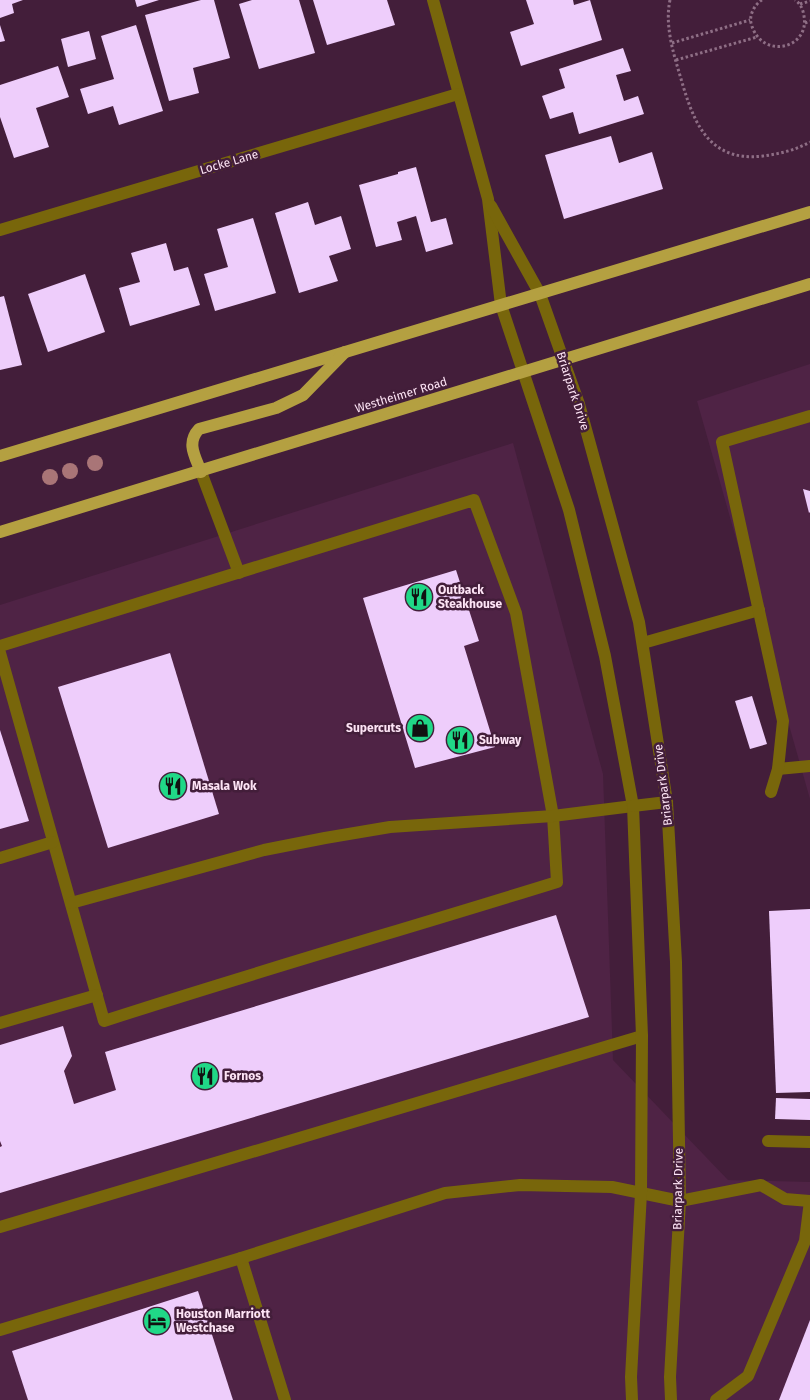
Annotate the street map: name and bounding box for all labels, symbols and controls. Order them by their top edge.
street label: Locke Lane [198,147,260,177]
street label: Briarpark Drive [554,350,592,432]
street label: Westheimer Road [353,374,449,416]
restaurant icon: Outback Steakhouse [404,582,434,612]
place label: Outback Steakhouse [438,583,503,611]
shop icon: Supercuts [405,713,435,743]
place label: Supercuts [346,721,401,735]
restaurant icon: Subway [445,725,475,755]
place label: Subway [479,733,522,747]
street label: Briarpark Drive [651,743,675,827]
restaurant icon: Masala Wok [158,771,188,801]
place label: Masala Wok [192,779,257,793]
restaurant icon: Fornos [190,1061,220,1091]
place label: Fornos [224,1069,261,1083]
street label: Briarpark Drive [670,1148,686,1230]
hotel icon: Houston Marriott Westchase [142,1306,172,1336]
place label: Houston Marriott Westchase [176,1307,271,1335]

